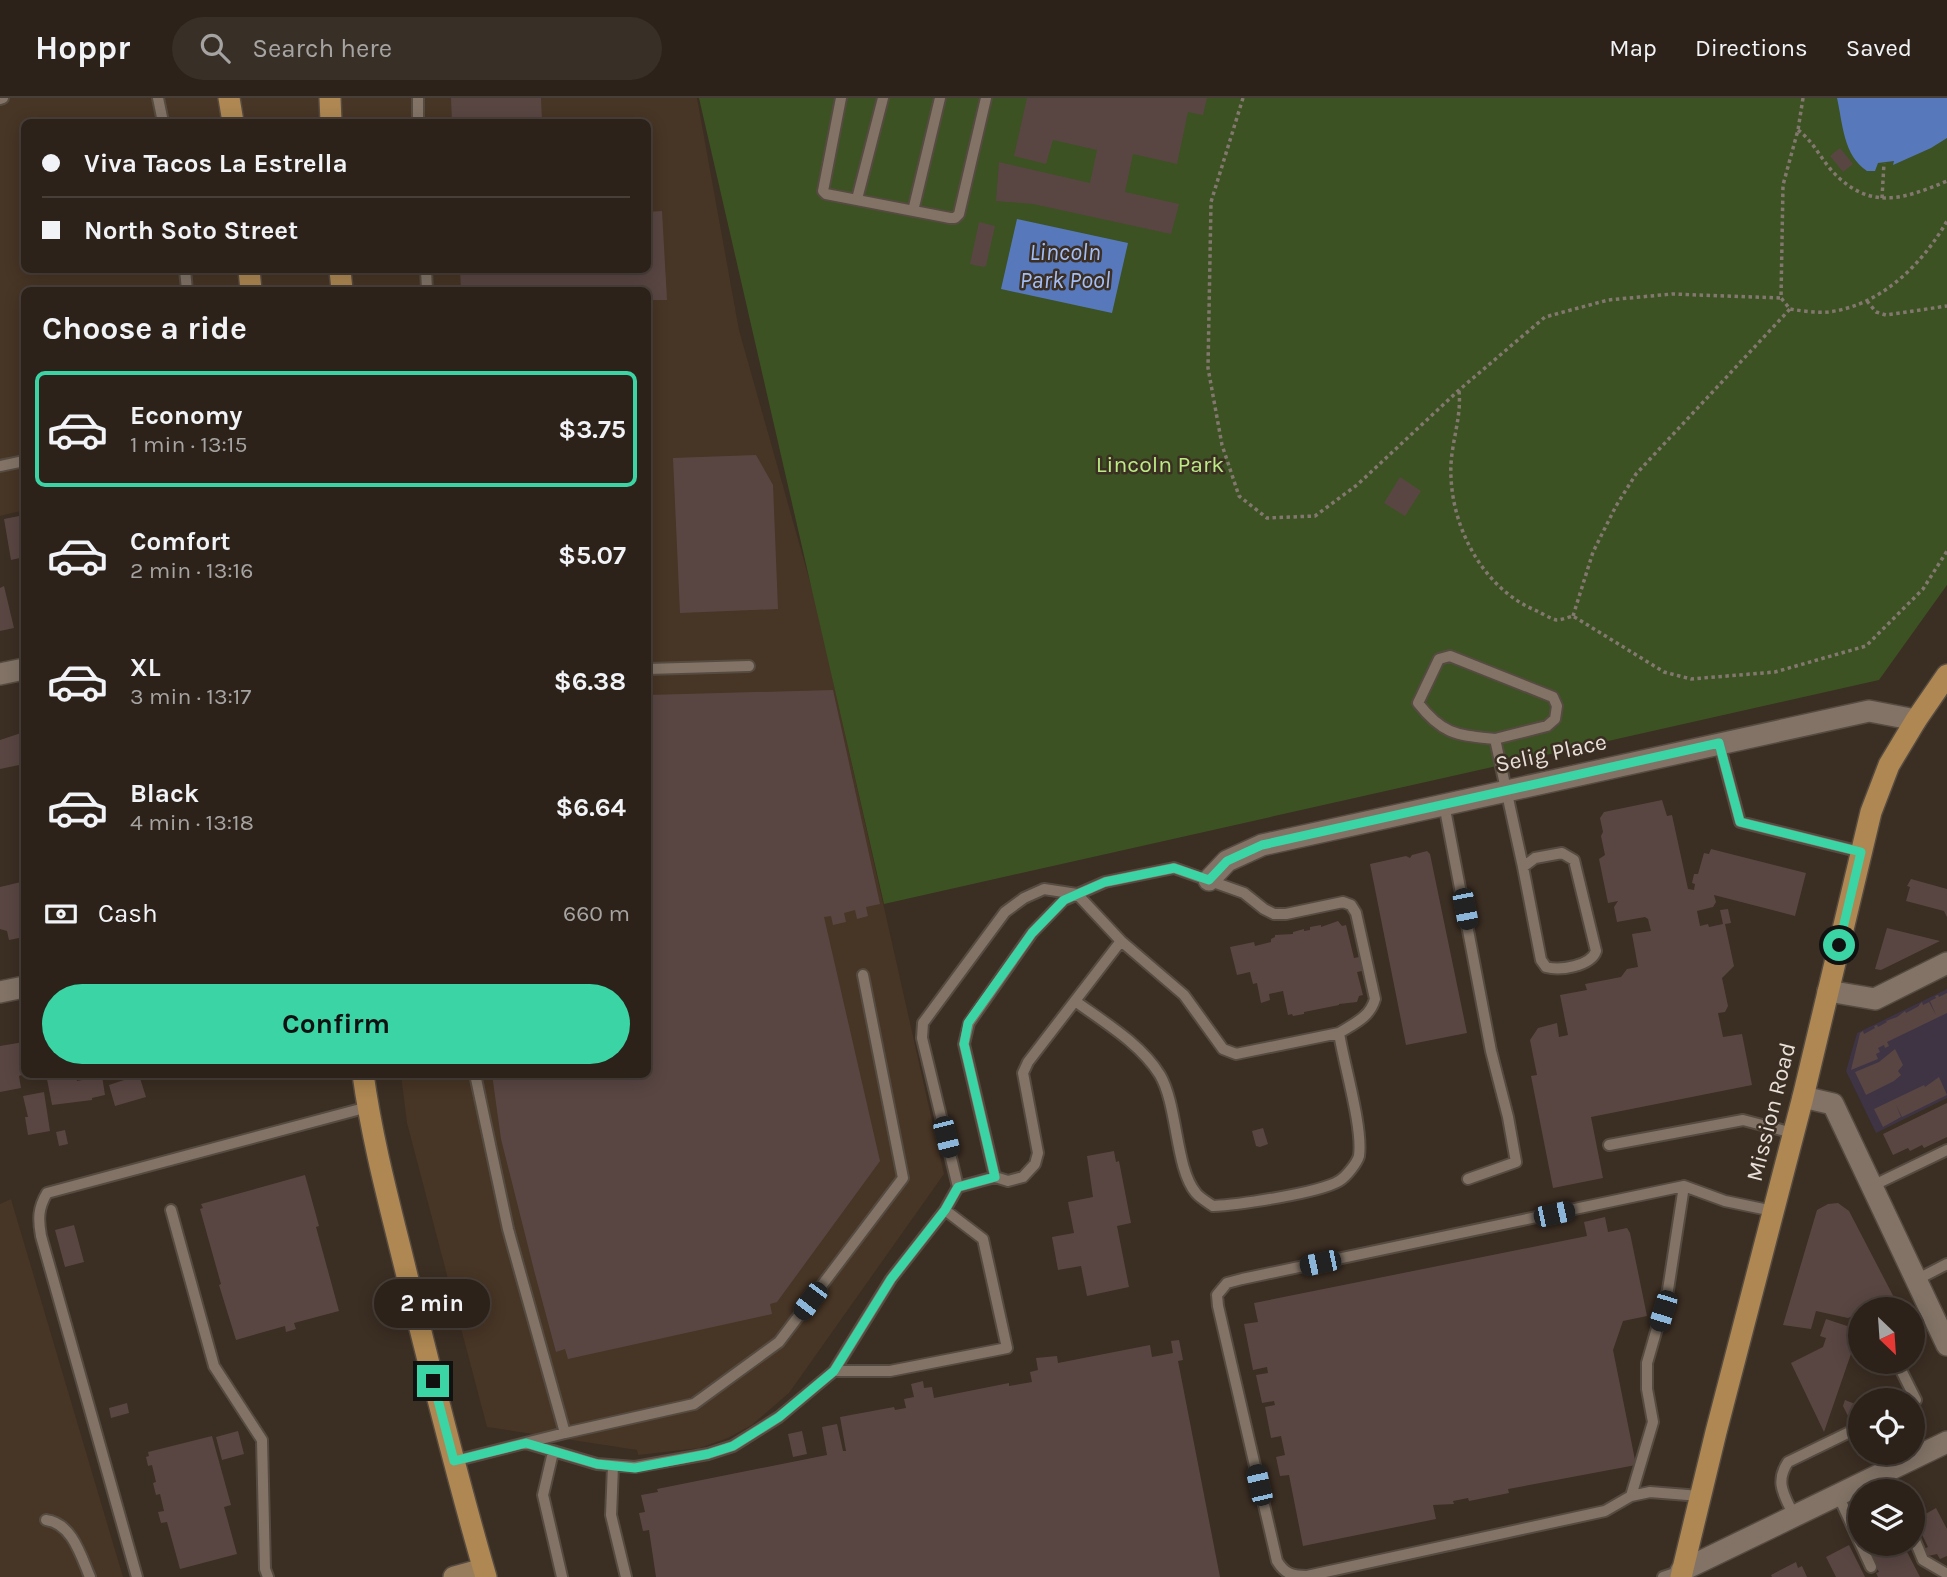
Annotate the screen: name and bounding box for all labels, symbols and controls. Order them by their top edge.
search box [172,17,662,80]
text: Hoppr [35,29,130,67]
icon: search [196,29,234,67]
text: Search here [252,33,392,64]
text: Map [1609,34,1657,62]
text: Directions [1695,34,1808,62]
text: Saved [1846,34,1912,62]
text: Viva Tacos La Estrella [84,148,348,179]
text: North Soto Street [84,215,298,246]
water label: Lincoln Park Pool [1019,238,1111,294]
text: Choose a ride [42,310,247,347]
icon: car [46,398,109,461]
text: Economy [130,400,242,431]
text: $3.75 [558,414,626,445]
text: 1 min · 13:15 [130,431,247,458]
park label: Lincoln Park [1096,451,1224,478]
icon: car [46,524,109,587]
text: Comfort [130,526,231,557]
text: $5.07 [558,540,626,571]
text: 2 min · 13:16 [130,557,253,584]
icon: car [46,650,109,713]
text: XL [130,652,161,683]
text: $6.38 [554,666,626,697]
text: 3 min · 13:17 [130,683,251,710]
street label: Selig Place [1493,728,1609,778]
icon: car [46,776,109,839]
text: Black [130,778,199,809]
text: $6.64 [555,792,626,823]
text: 4 min · 13:18 [130,809,254,836]
car [1451,886,1480,932]
icon: cash [42,895,80,933]
text: Cash [98,898,158,929]
text: 660 m [563,900,630,927]
route start [1823,929,1855,961]
button: Confirm [42,984,630,1064]
street label: Mission Road [1741,1040,1801,1184]
car [931,1114,962,1160]
car [1532,1199,1577,1229]
car [1298,1248,1343,1278]
car [789,1278,832,1324]
callout: 2 min [375,1280,491,1328]
car [1647,1288,1680,1334]
text: 2 min [400,1290,464,1317]
north arrow [1848,1297,1925,1374]
map controls [1848,1297,1925,1556]
route end [417,1365,449,1397]
button: locate [1848,1388,1925,1465]
car [1245,1462,1274,1508]
button: layers [1848,1479,1925,1556]

